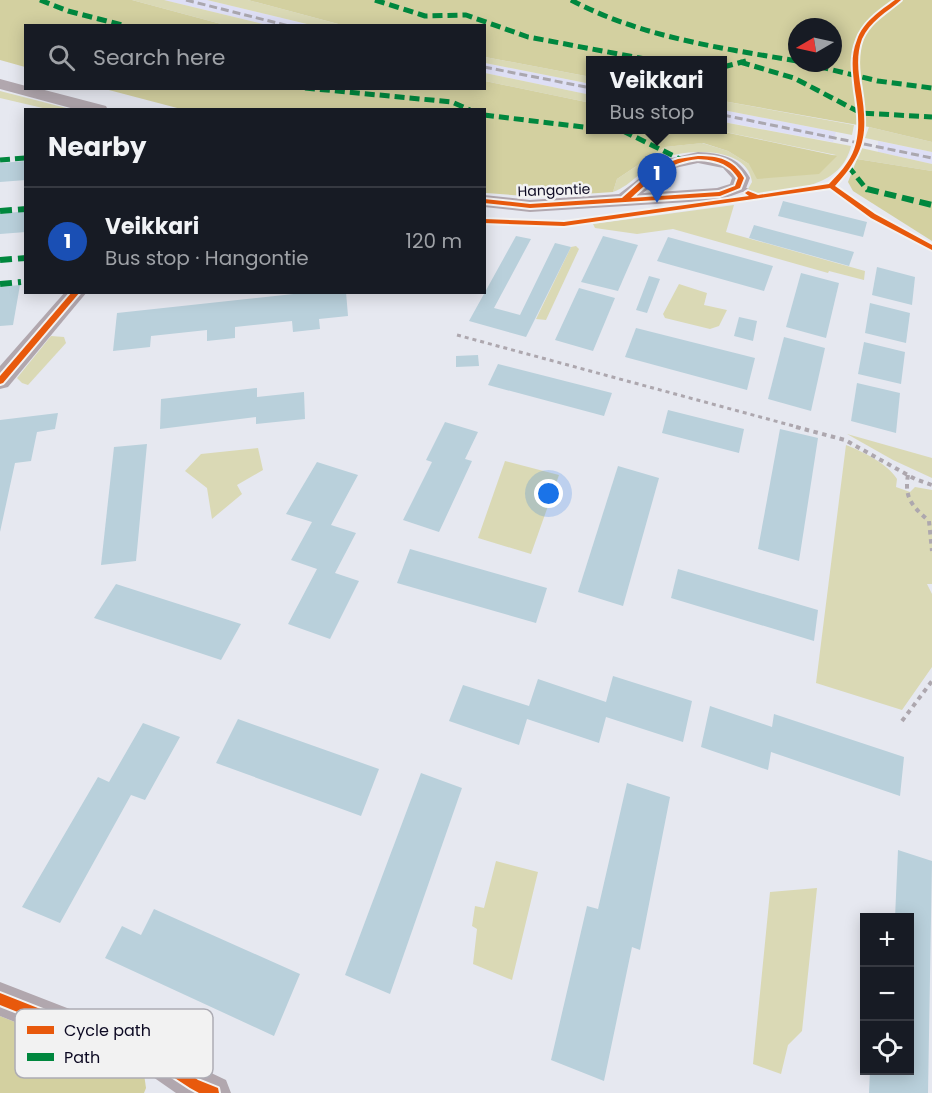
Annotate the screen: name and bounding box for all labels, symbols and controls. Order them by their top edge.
north arrow [788,18,842,72]
search box [24,24,486,90]
icon: search [45,41,78,74]
text: Search here [93,42,226,73]
popup [586,56,727,134]
text: Veikkari [609,65,704,96]
text: Bus stop [609,98,694,126]
text: Nearby [48,129,146,165]
pin: 1 [638,154,676,203]
street label: Hangontie [517,179,591,201]
text: Veikkari [105,211,199,242]
text: 1 [64,227,71,255]
text: 120 m [406,227,462,255]
text: Bus stop · Hangontie [105,244,309,272]
your location [534,479,563,508]
map controls [860,913,914,1075]
button: + [860,913,914,967]
button: − [860,967,914,1021]
legend [15,1009,213,1078]
text: Cycle path [64,1019,151,1042]
button: locate [860,1021,914,1075]
text: Path [64,1046,100,1069]

